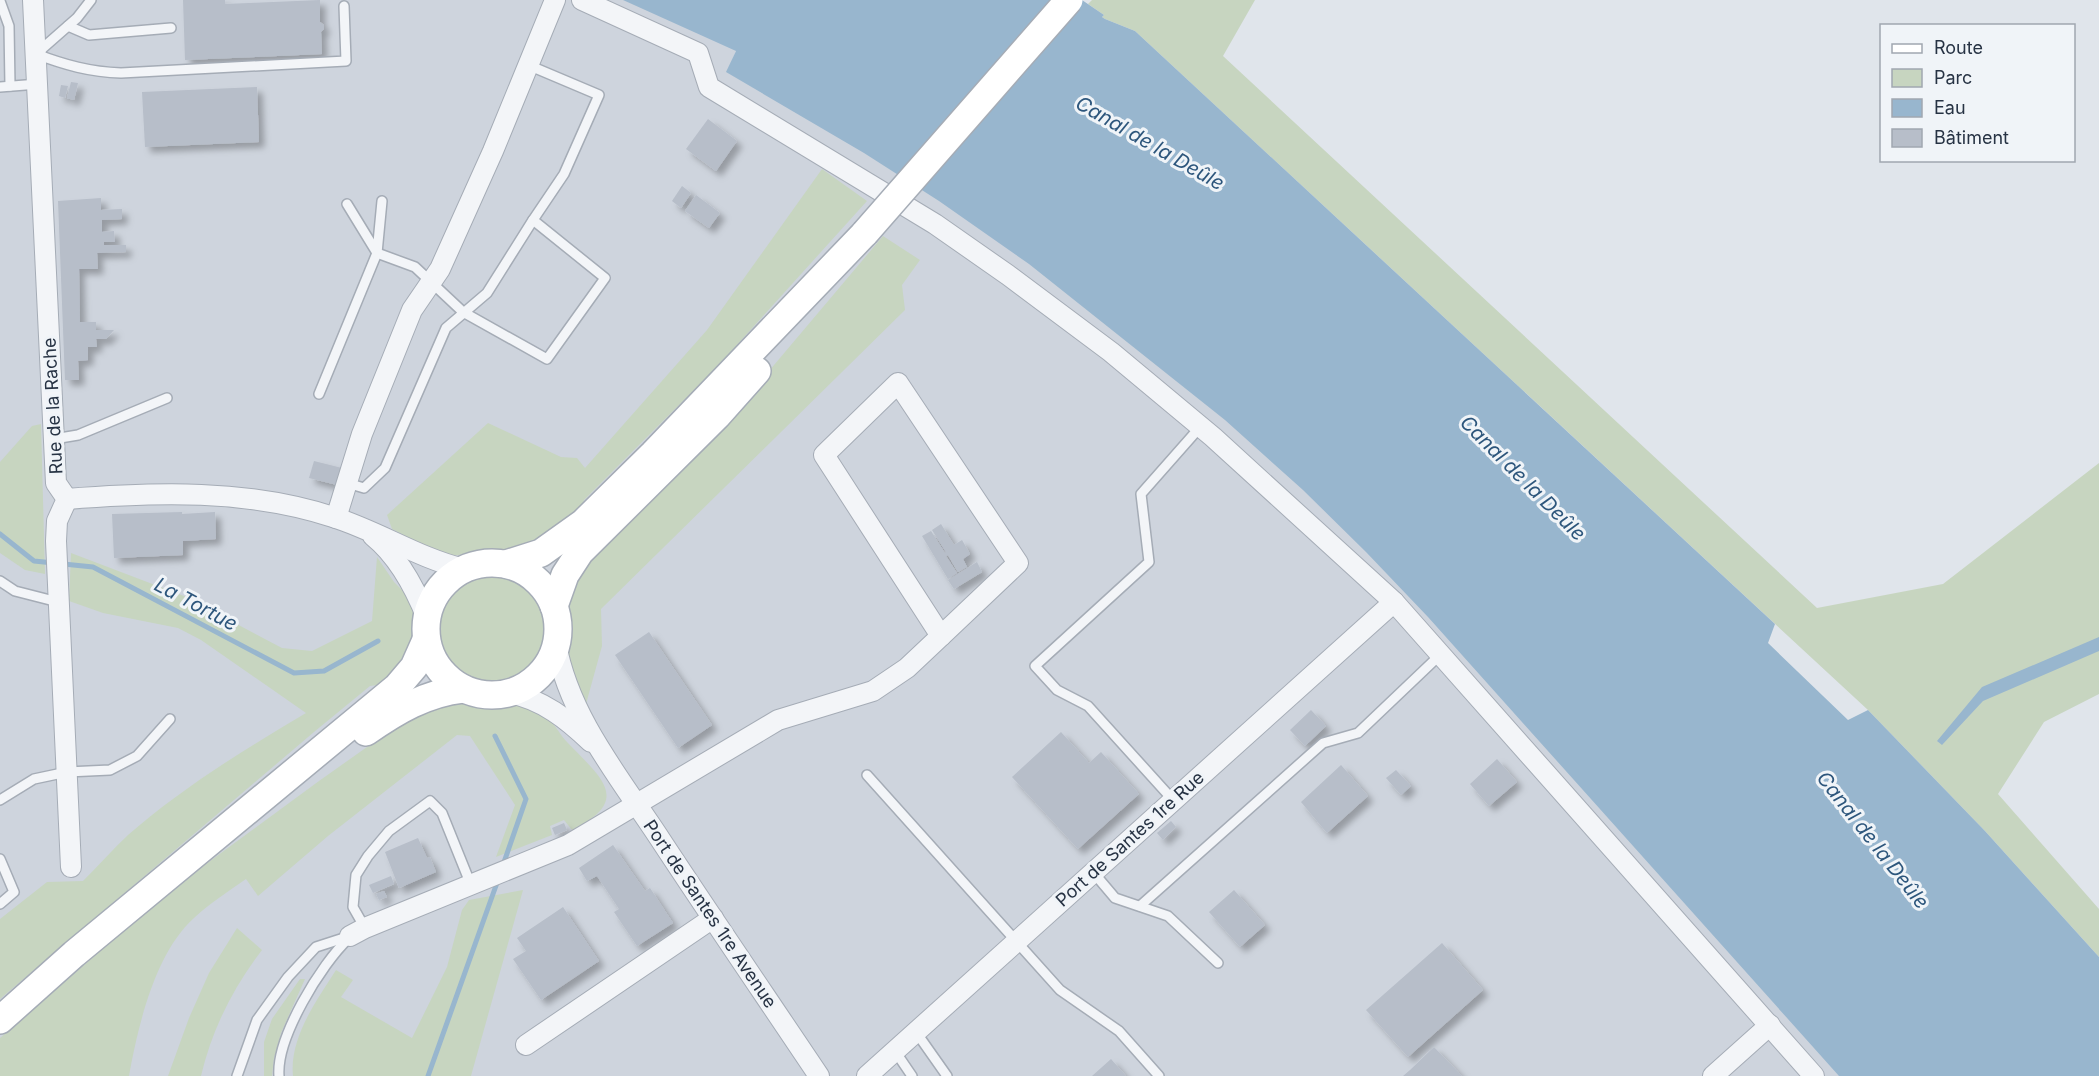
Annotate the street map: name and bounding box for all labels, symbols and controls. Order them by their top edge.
legend [1880,24,2075,162]
text: Route [1934,37,1983,58]
text: Parc [1934,67,1972,88]
water label: Canal de la Deûle [1071,91,1229,195]
text: Eau [1934,97,1966,118]
text: Bâtiment [1934,127,2009,148]
street label: Rue de la Rache [38,337,67,475]
water label: Canal de la Deûle [1455,410,1591,546]
water label: La Tortue [150,572,242,636]
street label: Port de Santes 1re Rue [1051,767,1208,911]
water label: Canal de la Deûle [1812,767,1934,913]
street label: Port de Santes 1re Avenue [640,816,781,1012]

